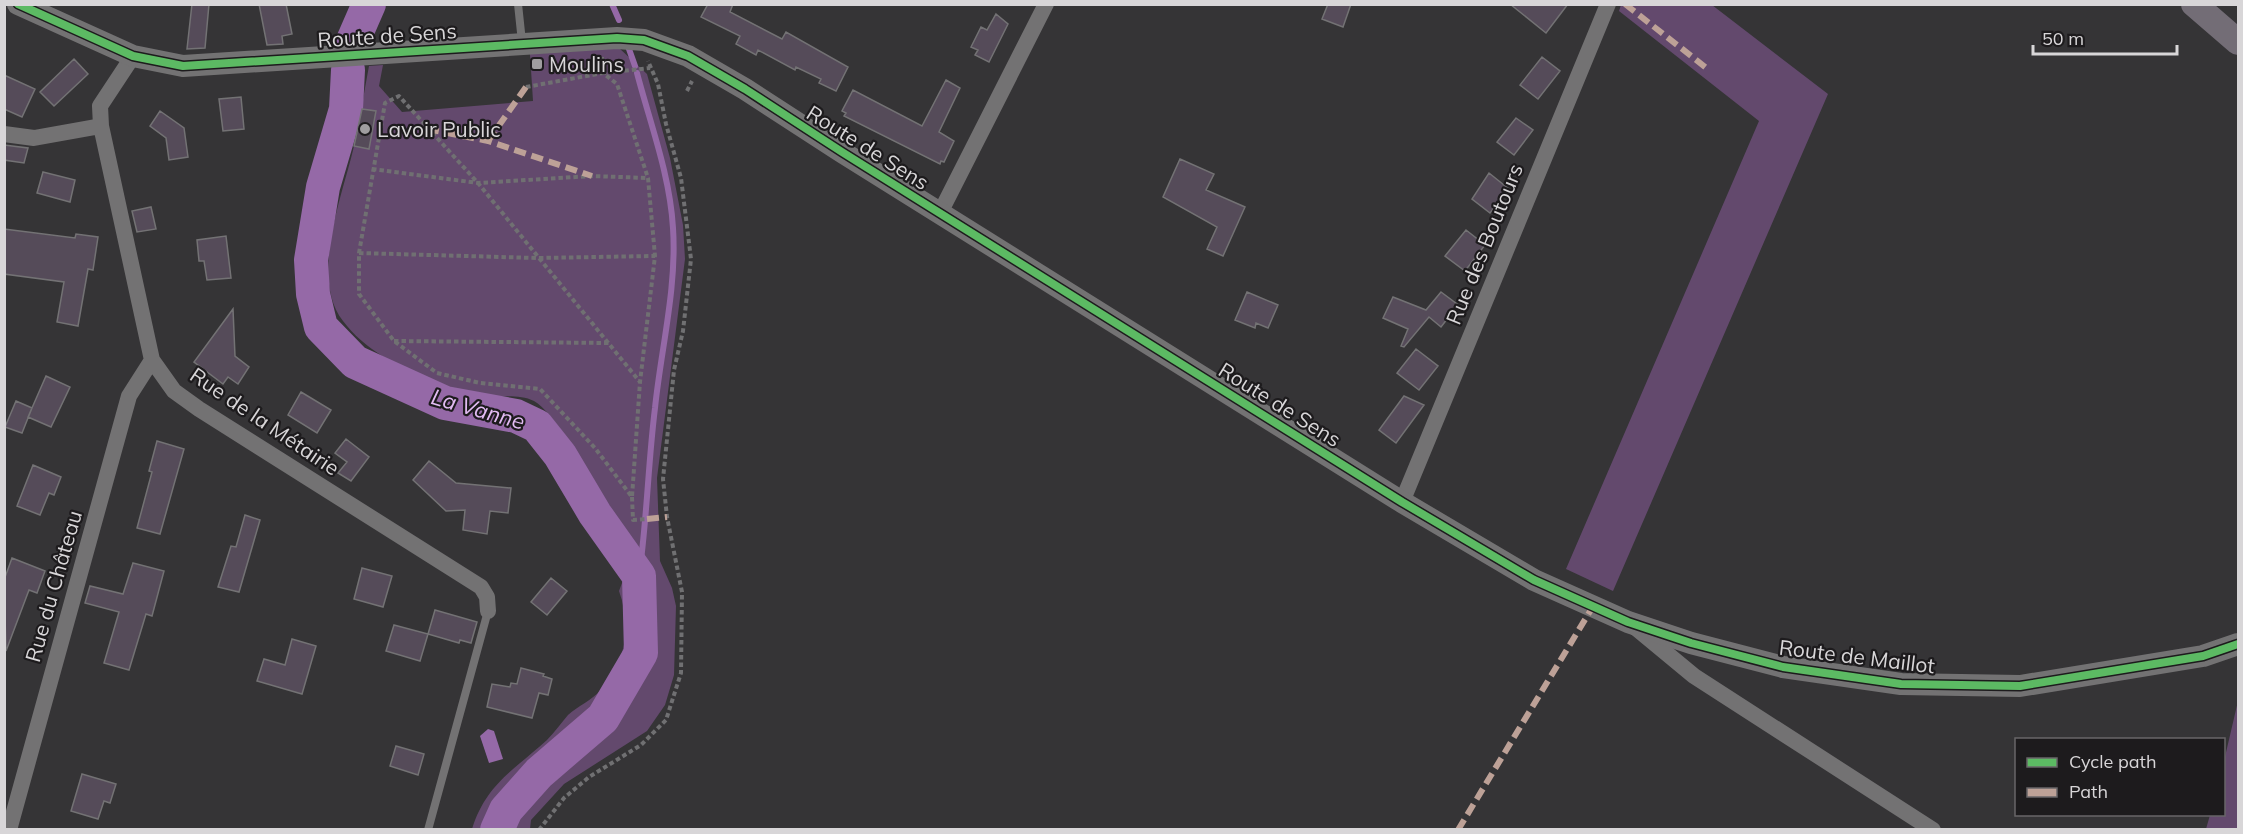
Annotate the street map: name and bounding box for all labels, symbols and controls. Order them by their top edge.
street label: Route de Sens [317,17,457,53]
scale bar [2033,18,2177,56]
text: 50 m [2042,27,2084,50]
place label: Moulins [549,51,624,77]
marker: Moulins [530,57,544,71]
street label: Route de Sens [802,99,934,195]
place label: Lavoir Public [377,116,501,142]
marker: Lavoir Public [358,122,372,136]
street label: Rue des Boutours [1440,160,1528,328]
street label: Route de Sens [1214,356,1346,452]
street label: Rue de la Métairie [185,361,345,481]
water label: La Vanne [428,382,528,436]
street label: Rue du Château [19,507,87,665]
street label: Route de Maillot [1778,634,1936,678]
legend [2015,738,2225,816]
text: Cycle path [2069,750,2156,773]
text: Path [2069,780,2108,803]

